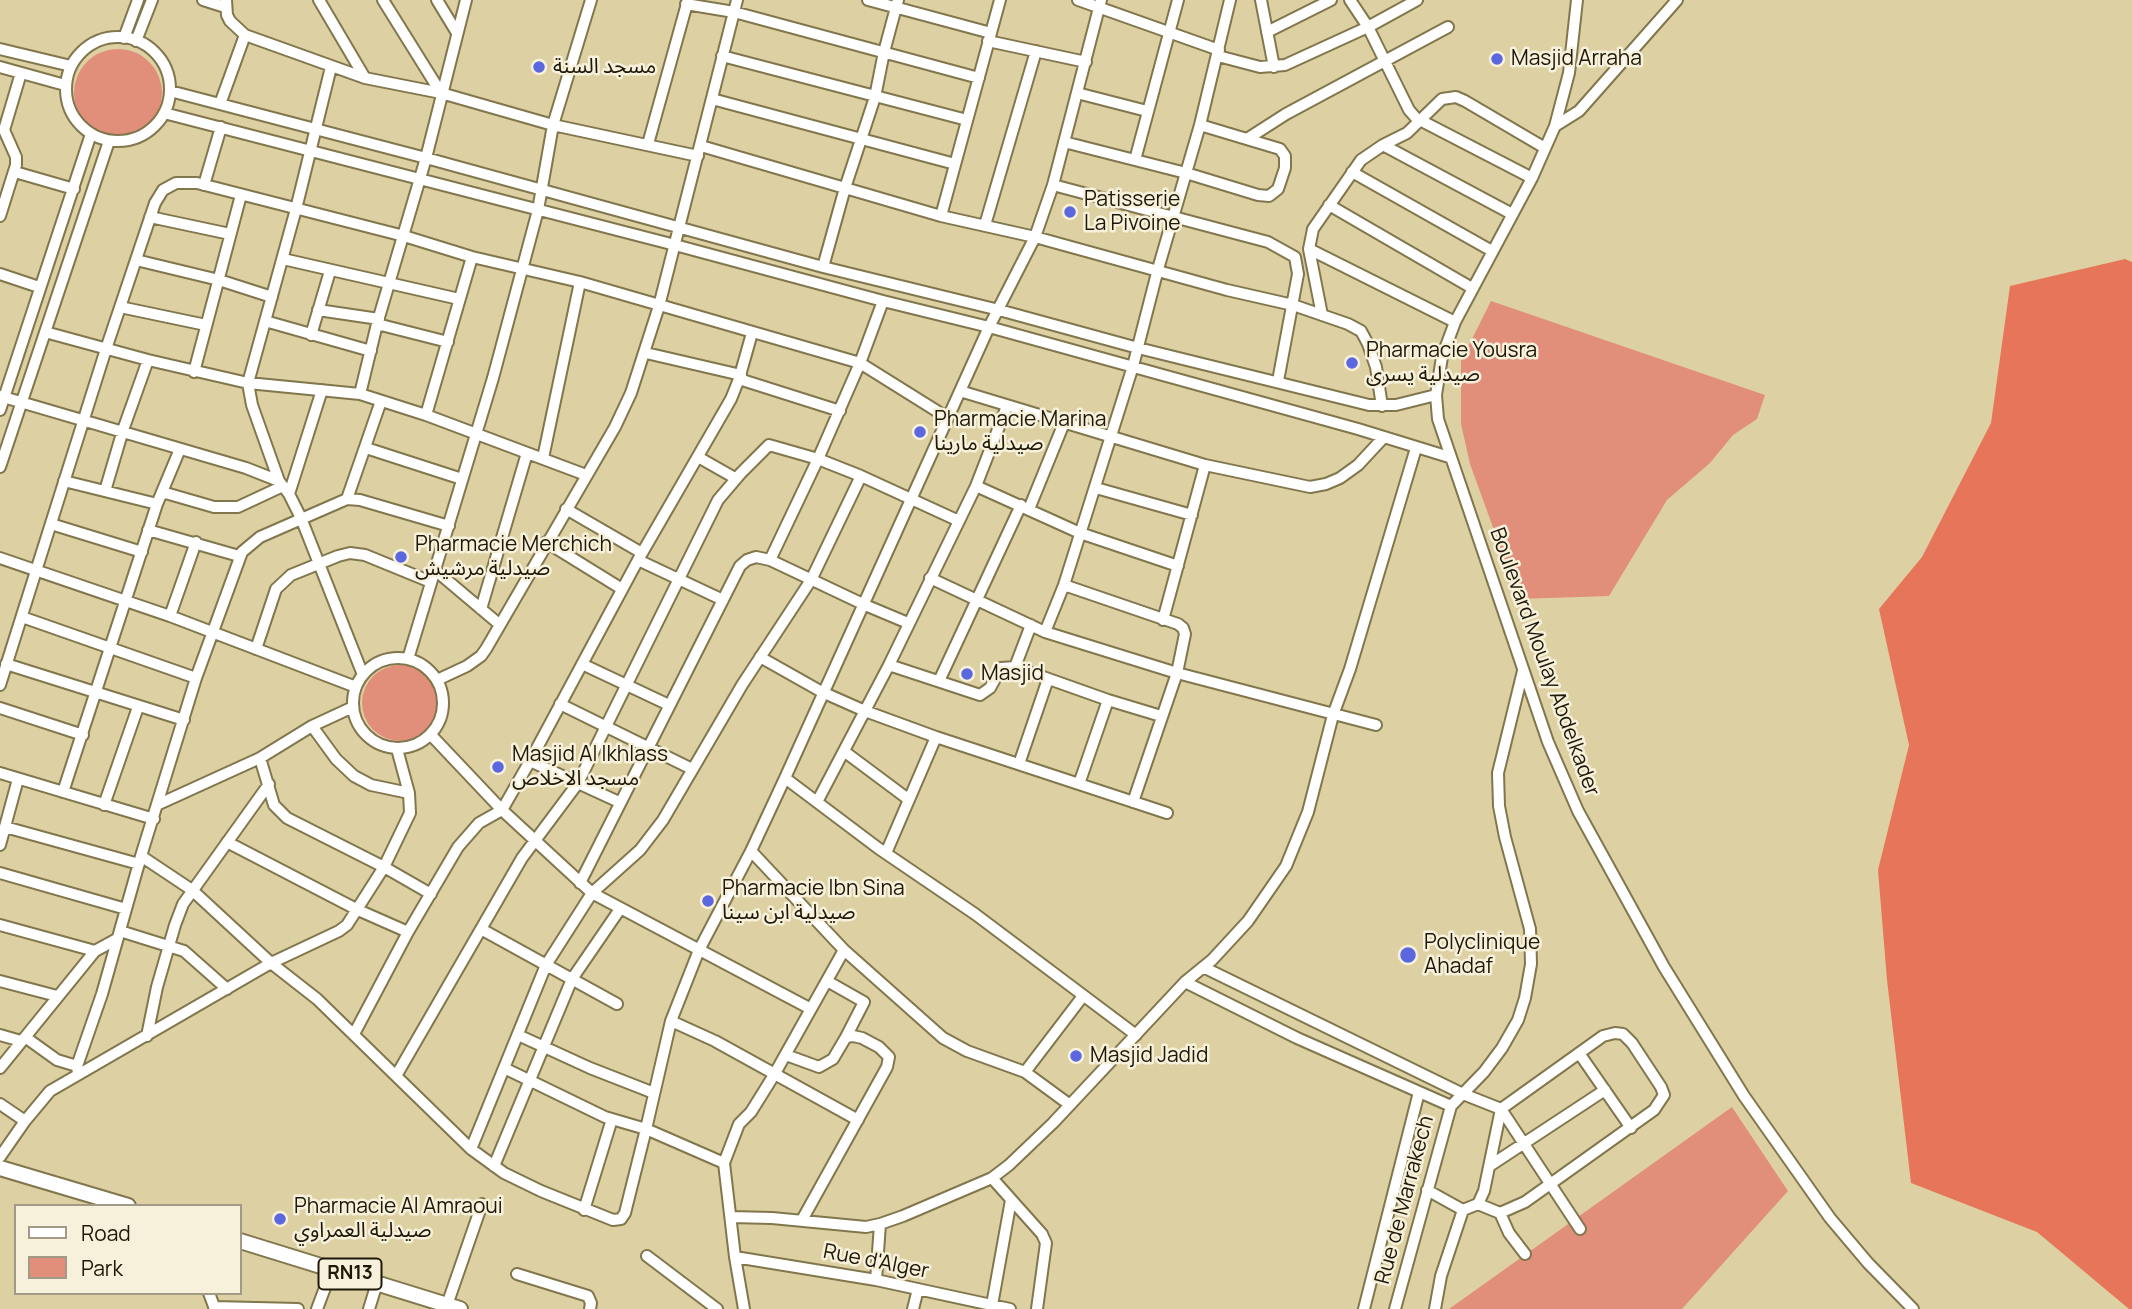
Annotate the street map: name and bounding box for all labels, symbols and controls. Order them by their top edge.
place label: Masjid Arraha [1511,46,1642,72]
marker: Masjid Arraha [1489,51,1505,67]
place label: مسجد السنة [553,54,656,80]
marker: مسجد السنة [531,59,547,75]
place label: Patisserie La Pivoine [1084,187,1180,237]
marker: Patisserie La Pivoine [1062,204,1078,220]
place label: Pharmacie Yousra صيدلية يسرى [1366,338,1537,388]
marker: Pharmacie Yousra صيدلية يسرى [1344,355,1360,371]
place label: Pharmacie Marina صيدلية مارينا [934,407,1106,457]
marker: Pharmacie Marina صيدلية مارينا [912,424,928,440]
street label: Boulevard Moulay Abdelkader [1484,524,1604,800]
place label: Pharmacie Merchich صيدلية مرشيش [415,532,612,582]
marker: Pharmacie Merchich صيدلية مرشيش [393,549,409,565]
place label: Masjid [981,661,1044,687]
marker: Masjid [959,666,975,682]
place label: Masjid Al Ikhlass مسجد الاخلاص [512,742,668,792]
marker: Masjid Al Ikhlass مسجد الاخلاص [490,759,506,775]
place label: Pharmacie Ibn Sina صيدلية ابن سينا [722,876,905,926]
marker: Pharmacie Ibn Sina صيدلية ابن سينا [700,893,716,909]
place label: Polyclinique Ahadaf [1424,930,1540,980]
marker: Polyclinique Ahadaf [1398,945,1418,965]
place label: Masjid Jadid [1090,1043,1208,1069]
marker: Masjid Jadid [1068,1048,1084,1064]
street label: Rue de Marrakech [1370,1113,1440,1287]
place label: Pharmacie Al Amraoui صيدلية العمراوي [294,1194,503,1244]
legend [14,1204,242,1295]
marker: Pharmacie Al Amraoui صيدلية العمراوي [272,1211,288,1227]
text: Road [81,1219,131,1247]
street label: Rue d'Alger [821,1239,931,1285]
text: Park [81,1254,123,1282]
road number: RN13 [318,1258,382,1290]

